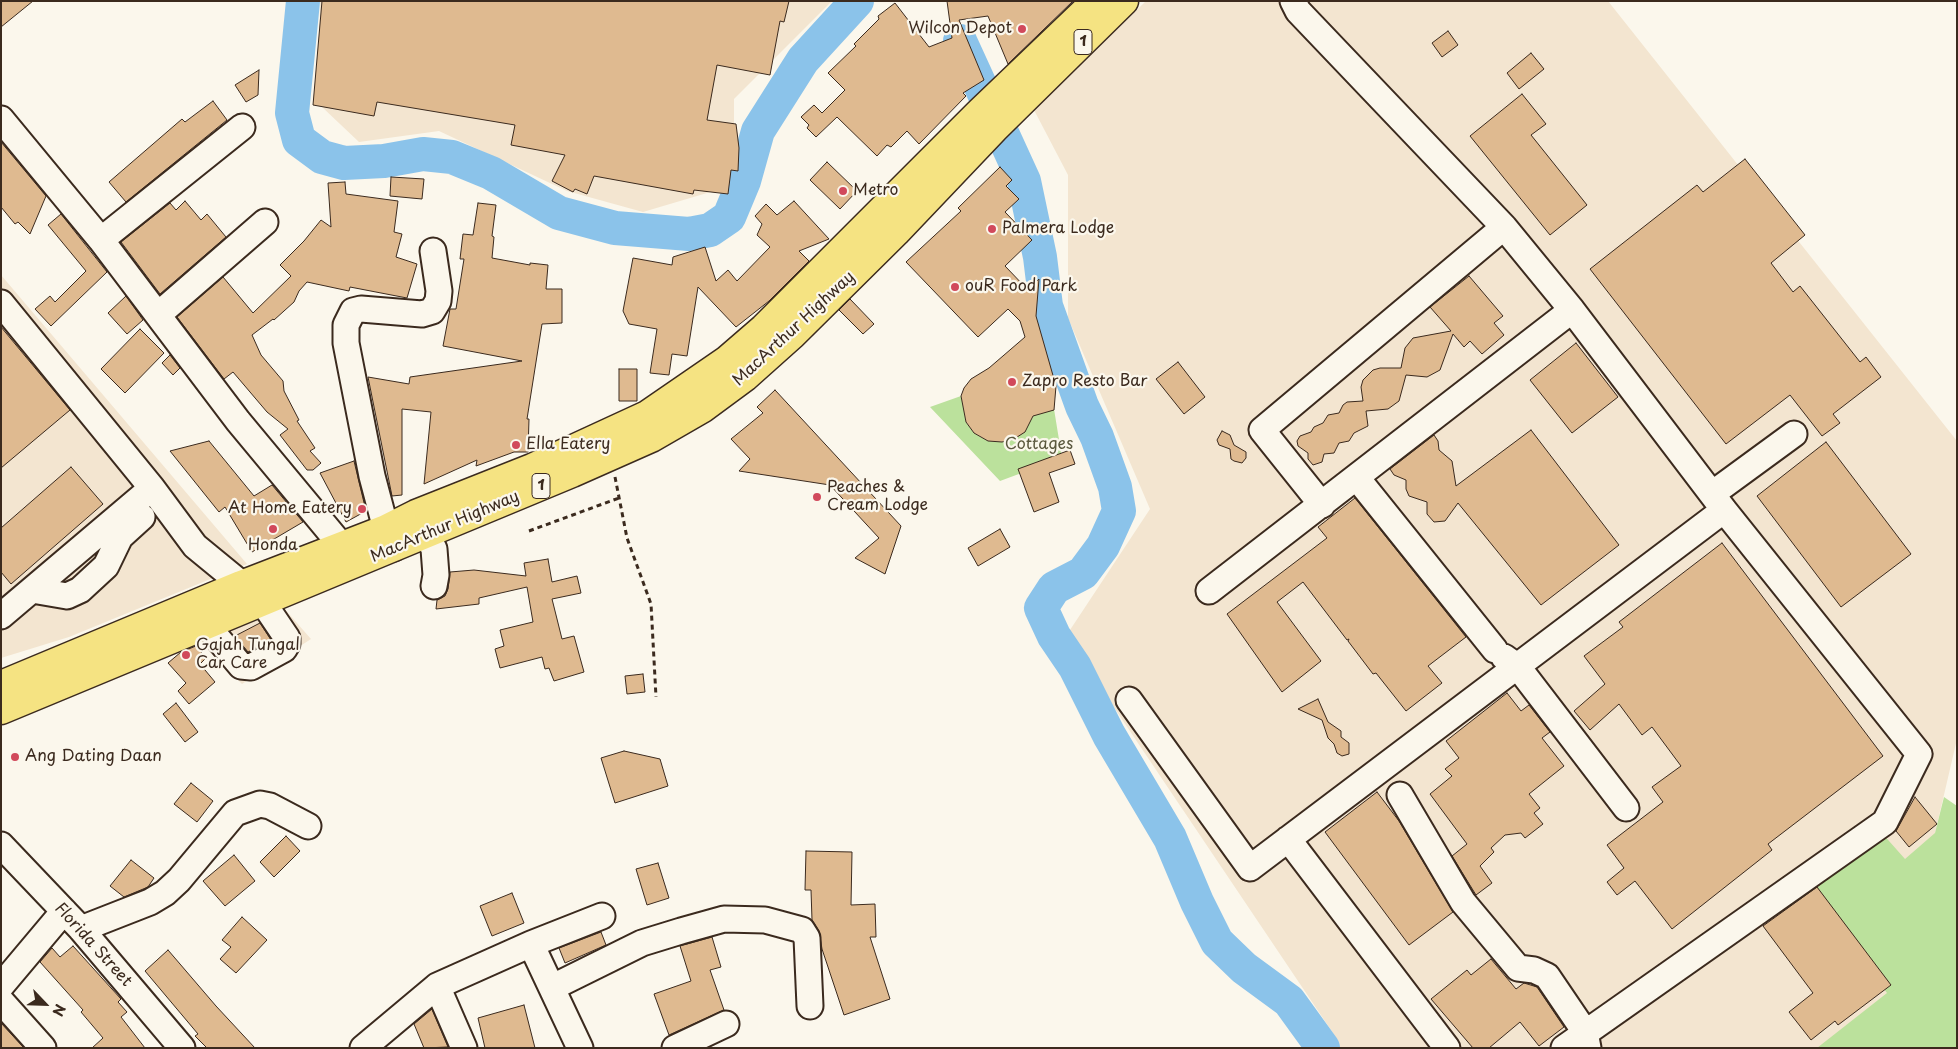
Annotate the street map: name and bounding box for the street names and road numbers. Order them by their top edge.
road number: 1 [1074,30,1092,54]
street label: MacArthur Highway [729,268,859,390]
road number: 1 [532,474,550,498]
street label: MacArthur Highway [368,487,522,567]
street label: Florida Street [50,899,136,991]

